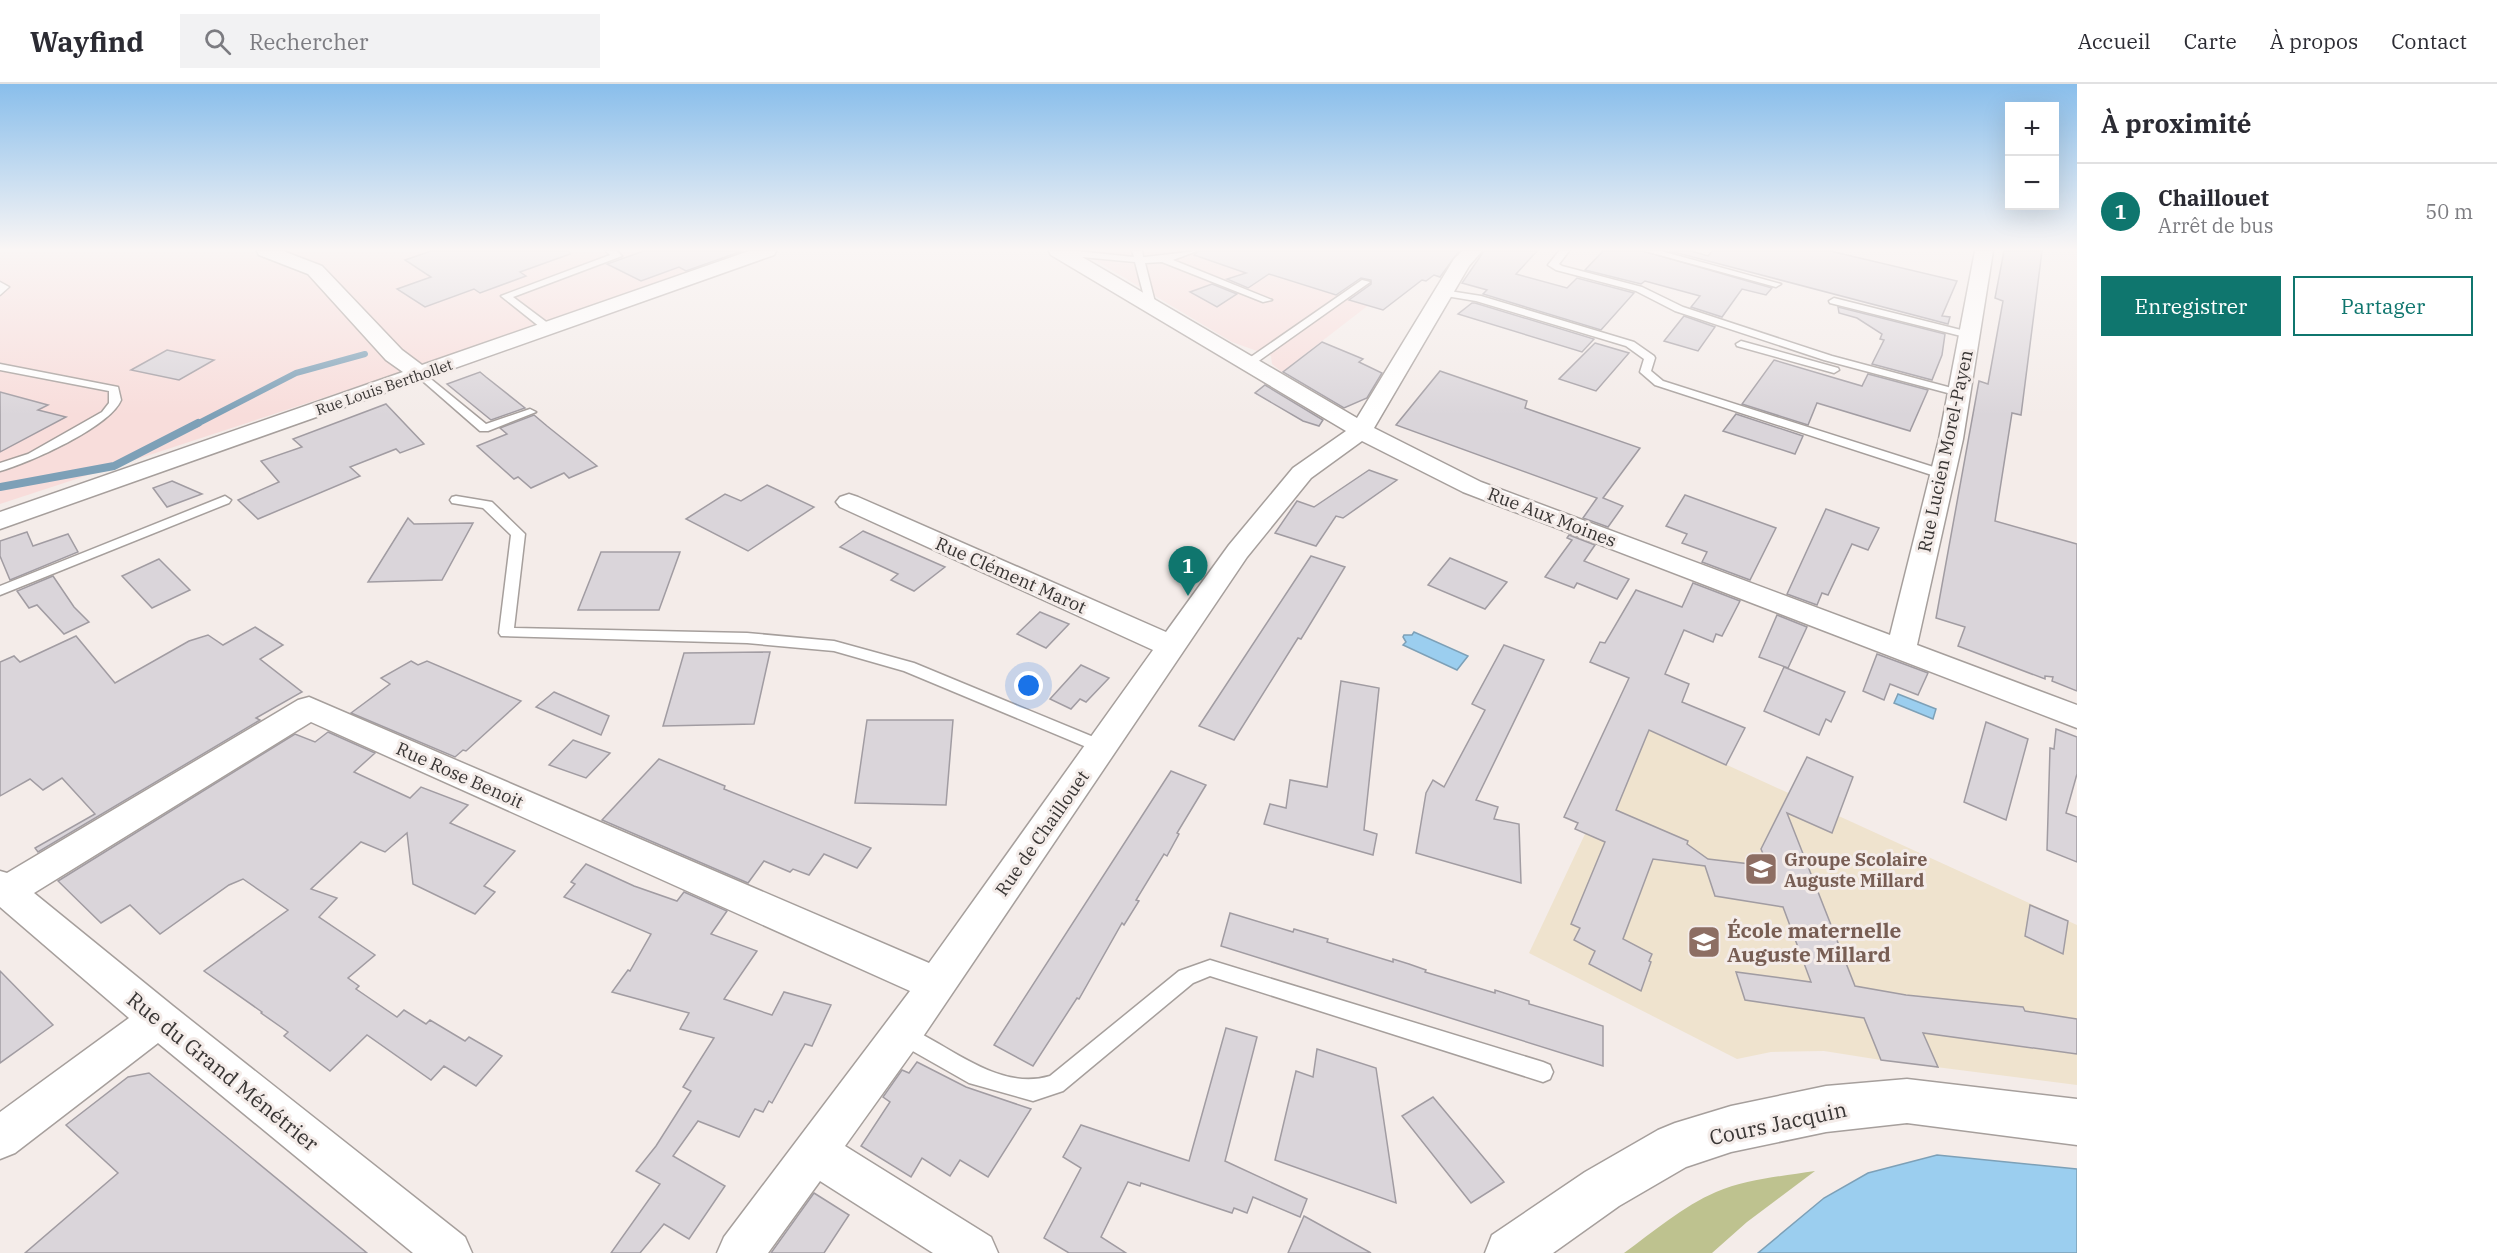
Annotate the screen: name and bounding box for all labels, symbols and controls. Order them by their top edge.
search box [180,14,600,68]
text: Wayfind [30,23,144,60]
icon: search [201,25,234,58]
text: Rechercher [249,27,368,56]
text: Accueil [2078,27,2151,55]
text: Carte [2184,27,2237,55]
text: À propos [2270,27,2358,55]
text: Contact [2391,27,2467,55]
map controls [2005,102,2059,210]
button: + [2005,102,2059,156]
text: À proximité [2101,106,2252,140]
button: − [2005,156,2059,210]
text: Chaillouet [2158,183,2269,212]
text: 1 [2115,198,2127,225]
text: 50 m [2425,198,2473,225]
text: Arrêt de bus [2158,212,2273,239]
button: Enregistrer [2101,276,2281,336]
button: Partager [2293,276,2473,336]
street label: Rue Lucien Morel-Payen [1912,348,1978,554]
street label: Rue Louis Berthollet [313,355,455,419]
street label: Rue Aux Moines [1484,482,1620,552]
street label: Rue Clément Marot [932,531,1090,619]
pin: 1 [1168,546,1208,596]
your location [1014,671,1043,700]
street label: Rue Rose Benoit [393,737,527,813]
street label: Rue de Chaillouet [990,766,1094,900]
place label: Groupe Scolaire Auguste Millard [1784,848,1927,892]
school or university icon: Groupe Scolaire Auguste Millard [1743,851,1779,887]
place label: École maternelle Auguste Millard [1727,916,1901,968]
school or university icon: École maternelle Auguste Millard [1686,924,1722,960]
street label: Rue du Grand Ménétrier [121,985,325,1157]
street label: Cours Jacquin [1707,1095,1849,1151]

